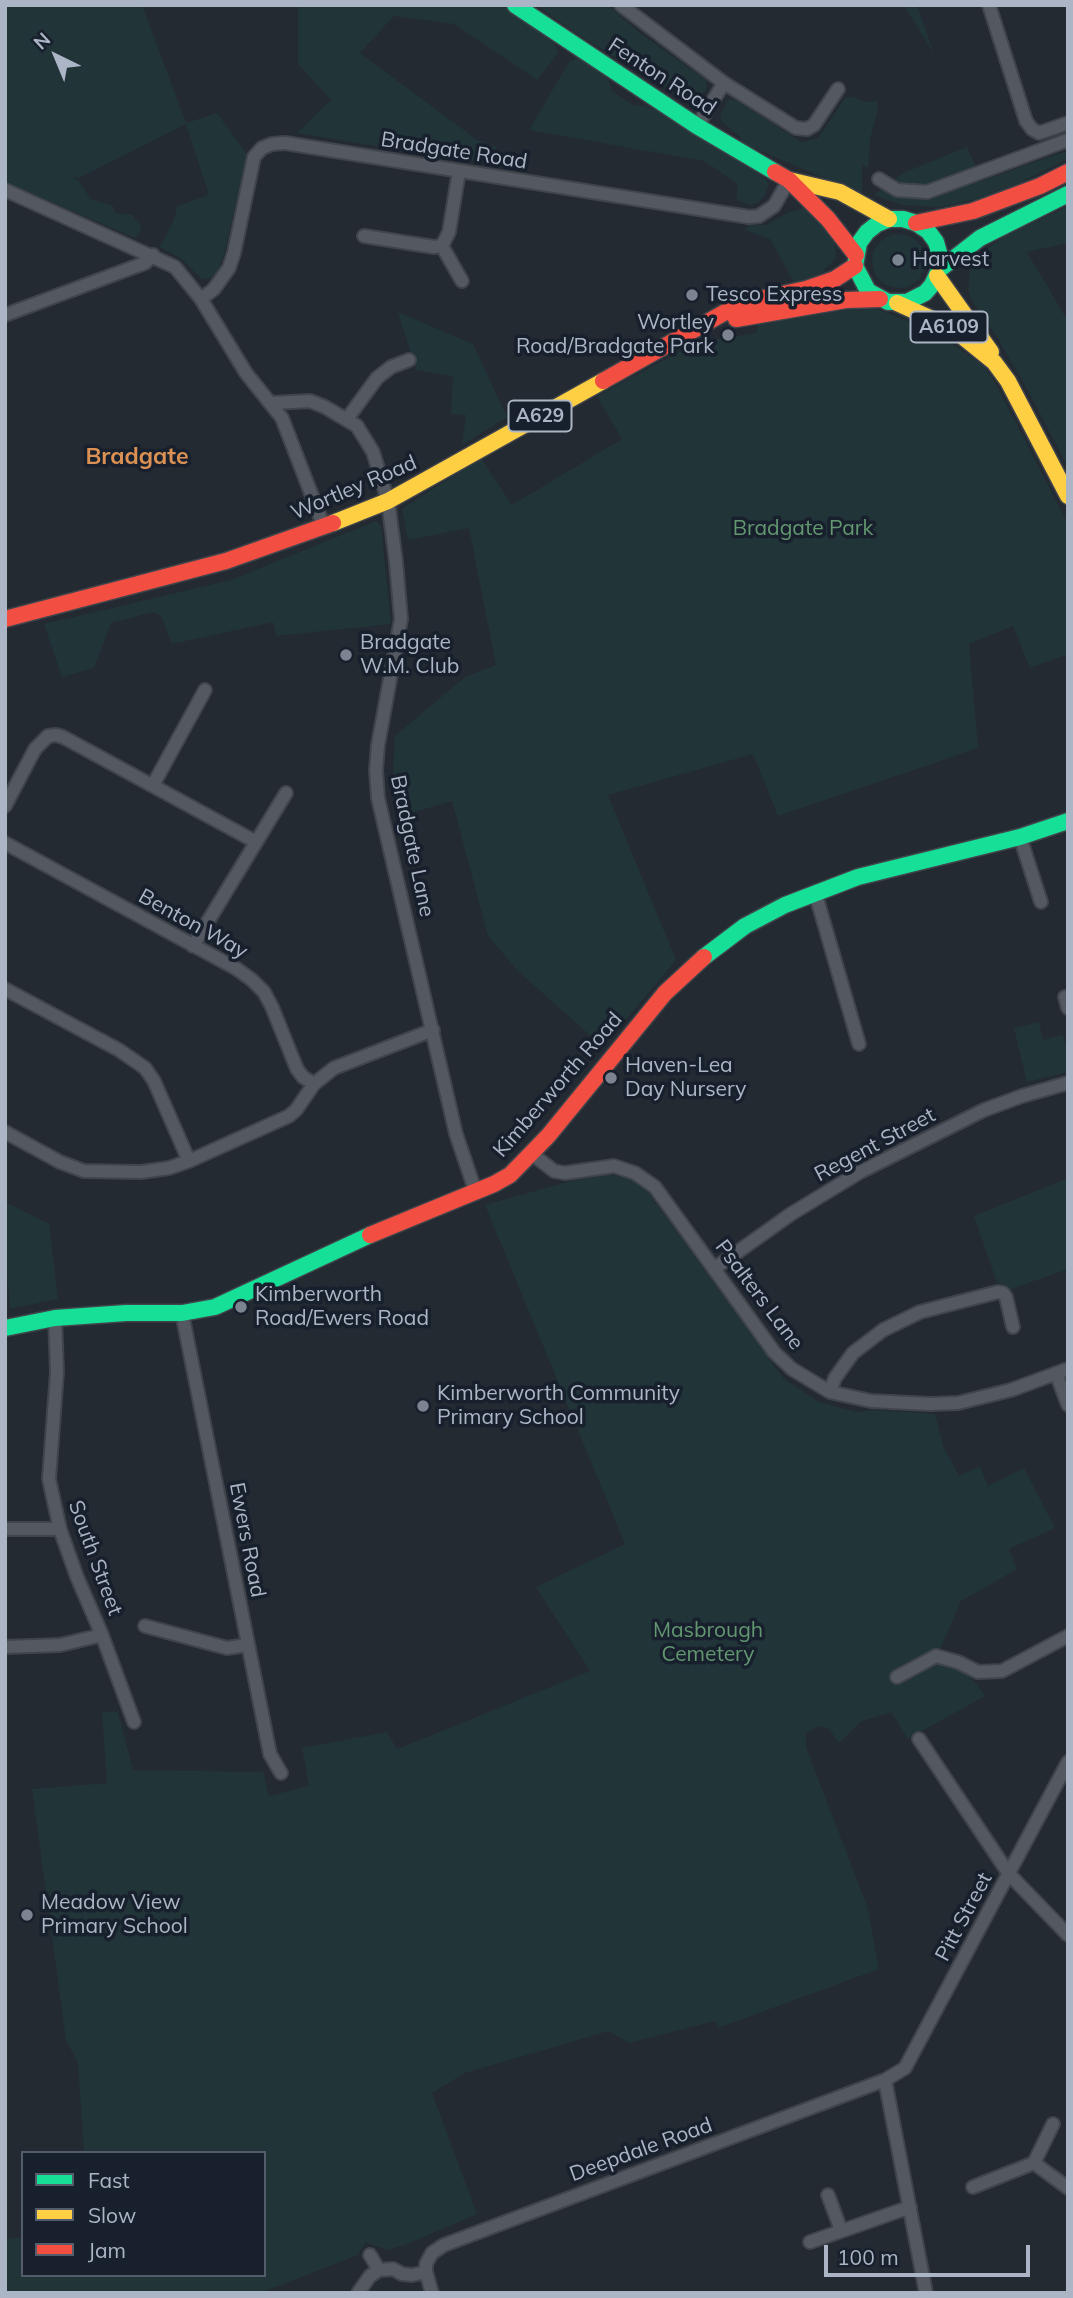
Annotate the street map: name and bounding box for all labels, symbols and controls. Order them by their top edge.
north arrow [21,21,91,91]
text: N [28,27,55,54]
street label: Fenton Road [603,33,721,121]
street label: Bradgate Road [379,127,529,175]
place label: Harvest [912,247,989,273]
marker: Harvest [890,252,906,268]
place label: Tesco Express [706,282,843,308]
marker: Tesco Express [684,287,700,303]
place label: Wortley Road/Bradgate Park [516,310,714,360]
road number: A6109 [911,312,988,342]
marker: Wortley Road/Bradgate Park [720,327,736,343]
road number: A629 [508,400,572,432]
district label: Bradgate [85,443,189,471]
street label: Wortley Road [287,450,421,526]
park label: Bradgate Park [733,516,873,542]
place label: Bradgate W.M. Club [360,630,459,680]
marker: Bradgate W.M. Club [338,647,354,663]
street label: Bradgate Lane [385,773,439,919]
street label: Benton Way [134,884,252,964]
street label: Kimberworth Road [488,1007,628,1163]
place label: Haven-Lea Day Nursery [625,1053,746,1103]
marker: Haven-Lea Day Nursery [603,1070,619,1086]
street label: Regent Street [810,1103,940,1187]
street label: Psalters Lane [709,1235,809,1355]
place label: Kimberworth Road/Ewers Road [255,1282,429,1332]
marker: Kimberworth Road/Ewers Road [233,1299,249,1315]
place label: Kimberworth Community Primary School [437,1381,680,1431]
marker: Kimberworth Community Primary School [415,1398,431,1414]
street label: Ewers Road [224,1480,270,1600]
street label: South Street [63,1497,127,1619]
park label: Masbrough Cemetery [653,1618,763,1668]
street label: Pitt Street [930,1868,998,1966]
place label: Meadow View Primary School [41,1890,188,1940]
marker: Meadow View Primary School [19,1907,35,1923]
street label: Deepdale Road [566,2113,716,2187]
legend [21,2151,266,2277]
text: Fast [88,2167,130,2193]
text: Slow [88,2202,136,2228]
scale bar [828,2232,1034,2276]
text: Jam [88,2237,126,2263]
text: 100 m [837,2244,899,2270]

